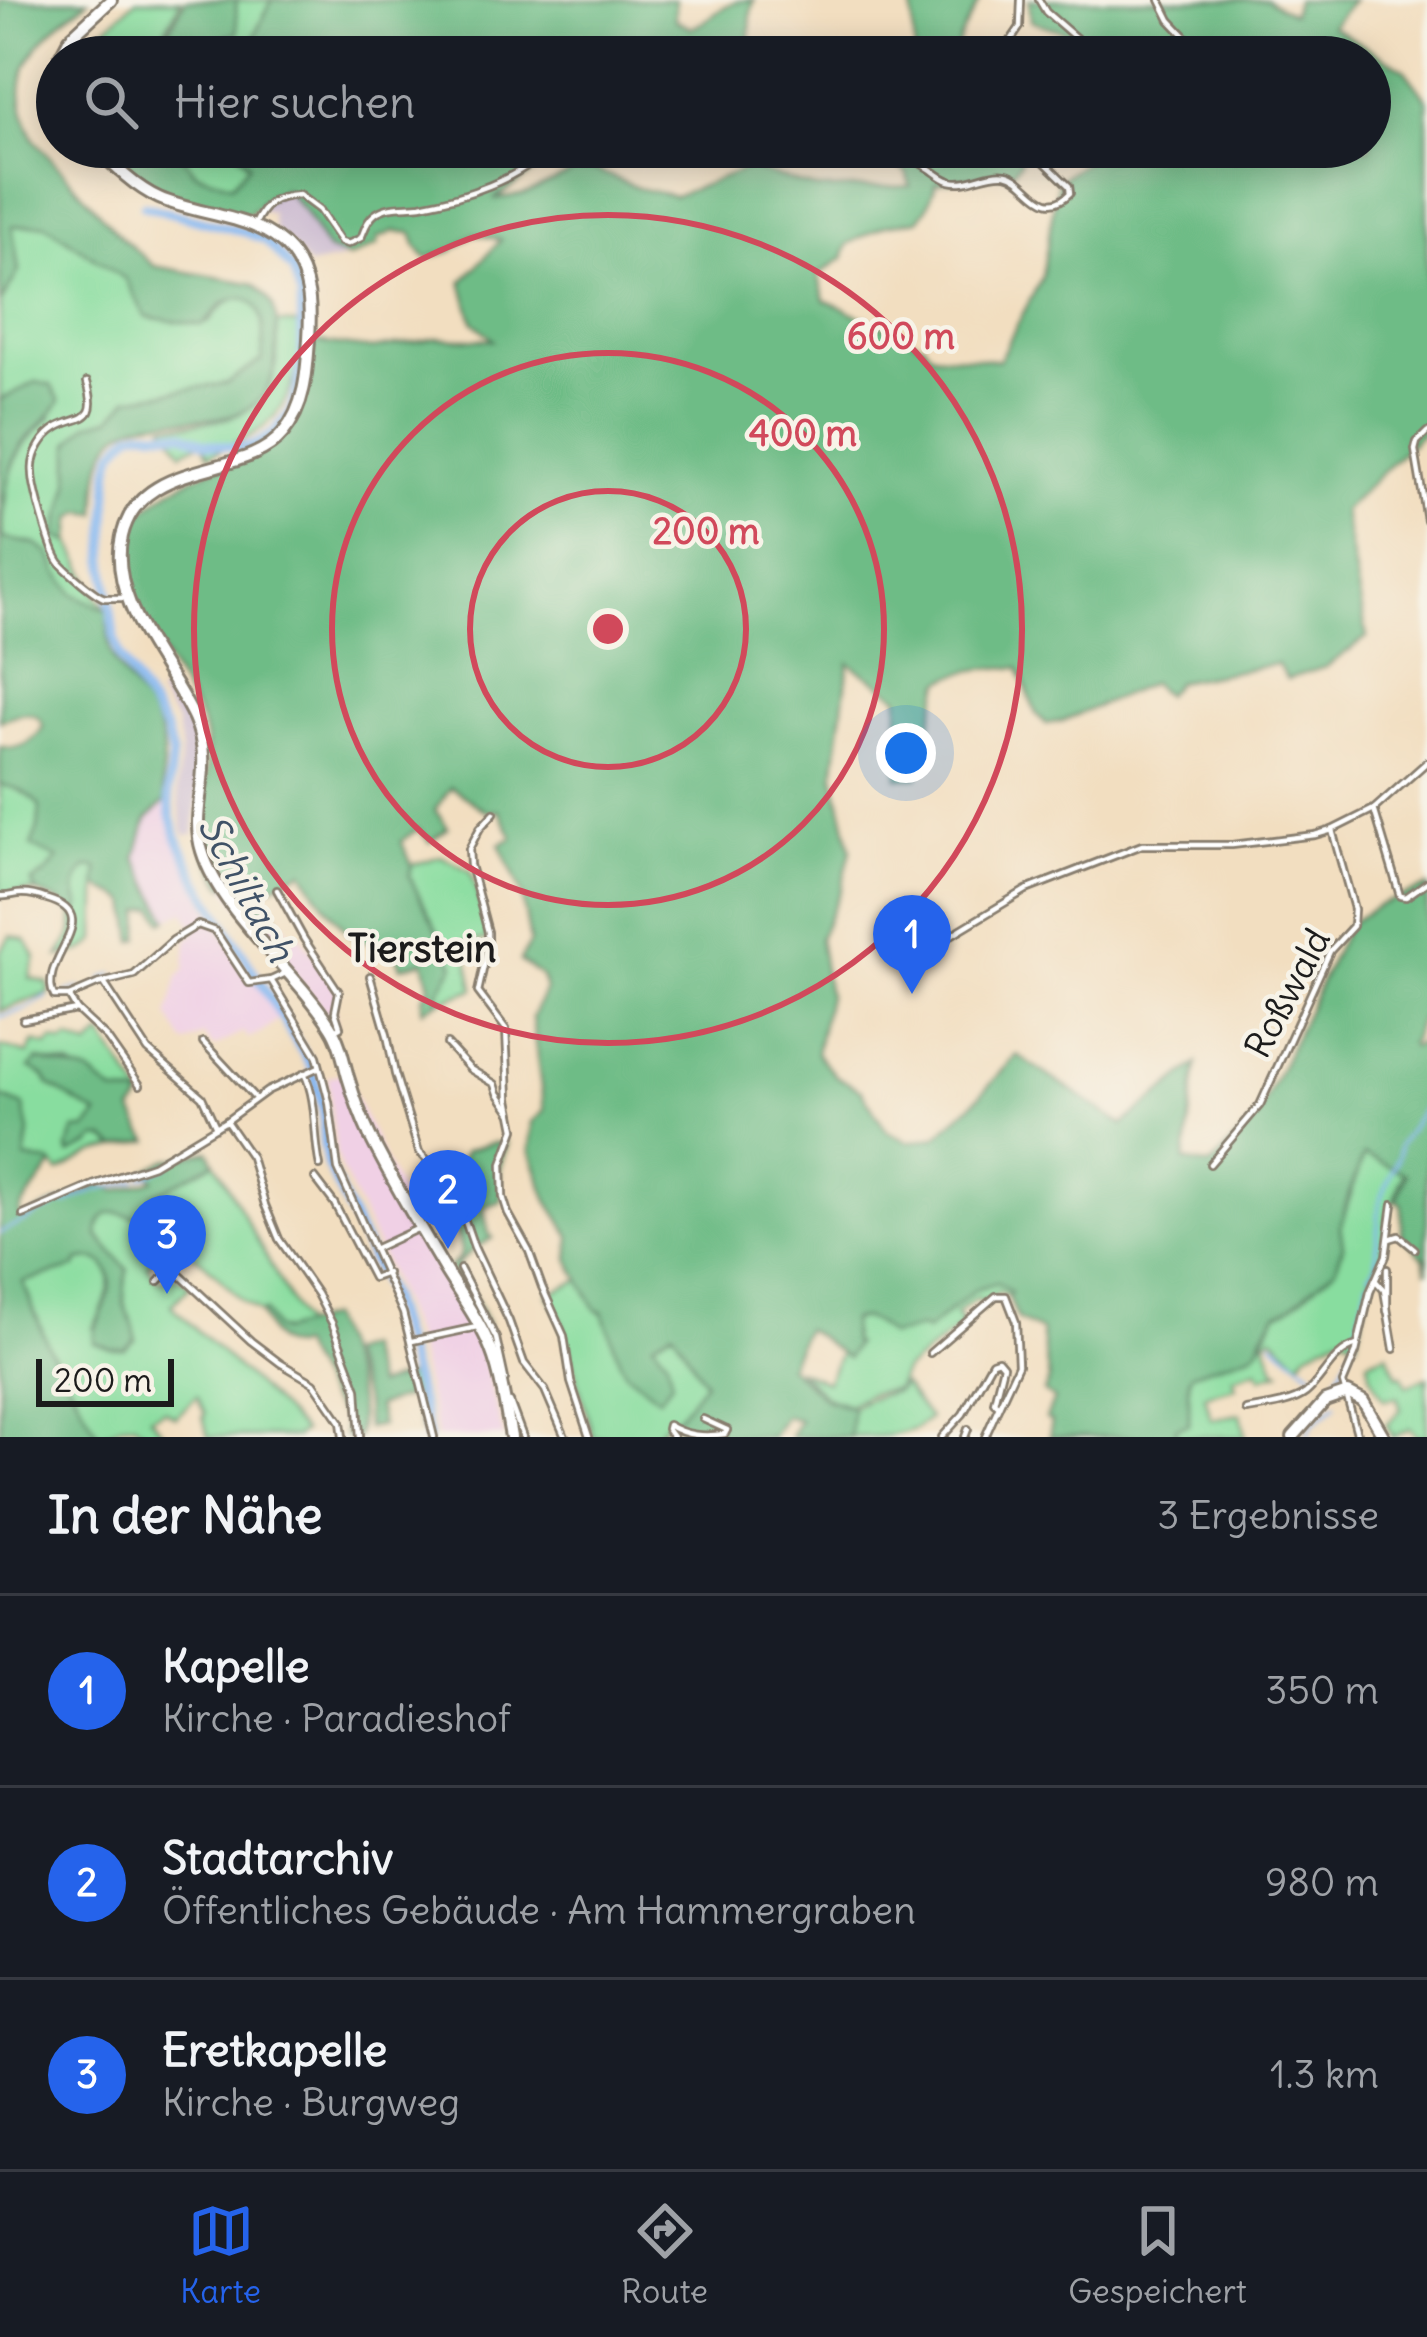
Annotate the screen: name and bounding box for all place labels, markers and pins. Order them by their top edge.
centre of rings [587,608,629,650]
pin: 1 [873,895,951,994]
pin: 2 [409,1150,487,1249]
pin: 3 [128,1195,206,1294]

